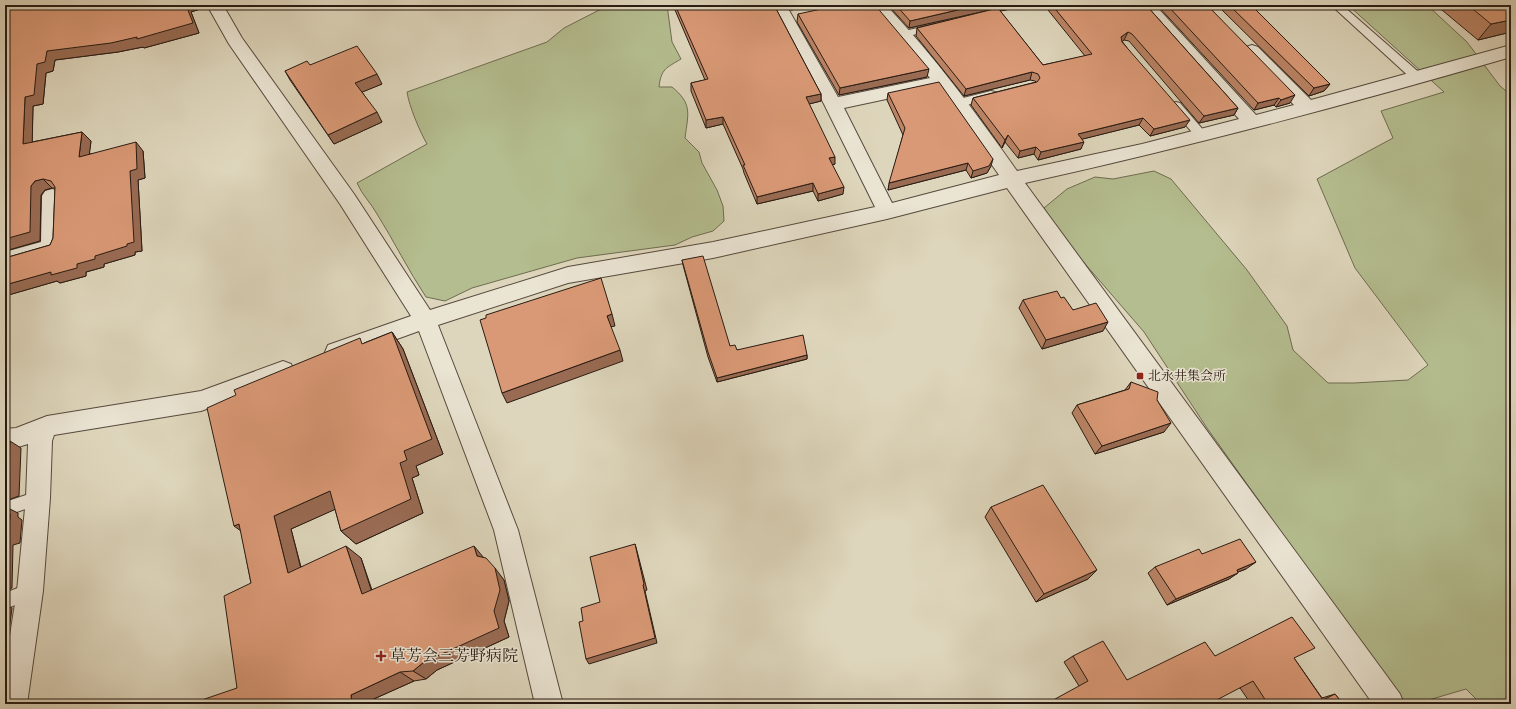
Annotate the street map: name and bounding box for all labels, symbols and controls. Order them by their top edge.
place label: 北永井集会所 [1148,367,1226,385]
marker: 北永井集会所 [1135,371,1145,381]
place label: 草芳会三芳野病院 [390,645,518,667]
marker: 草芳会三芳野病院 [375,650,387,662]

